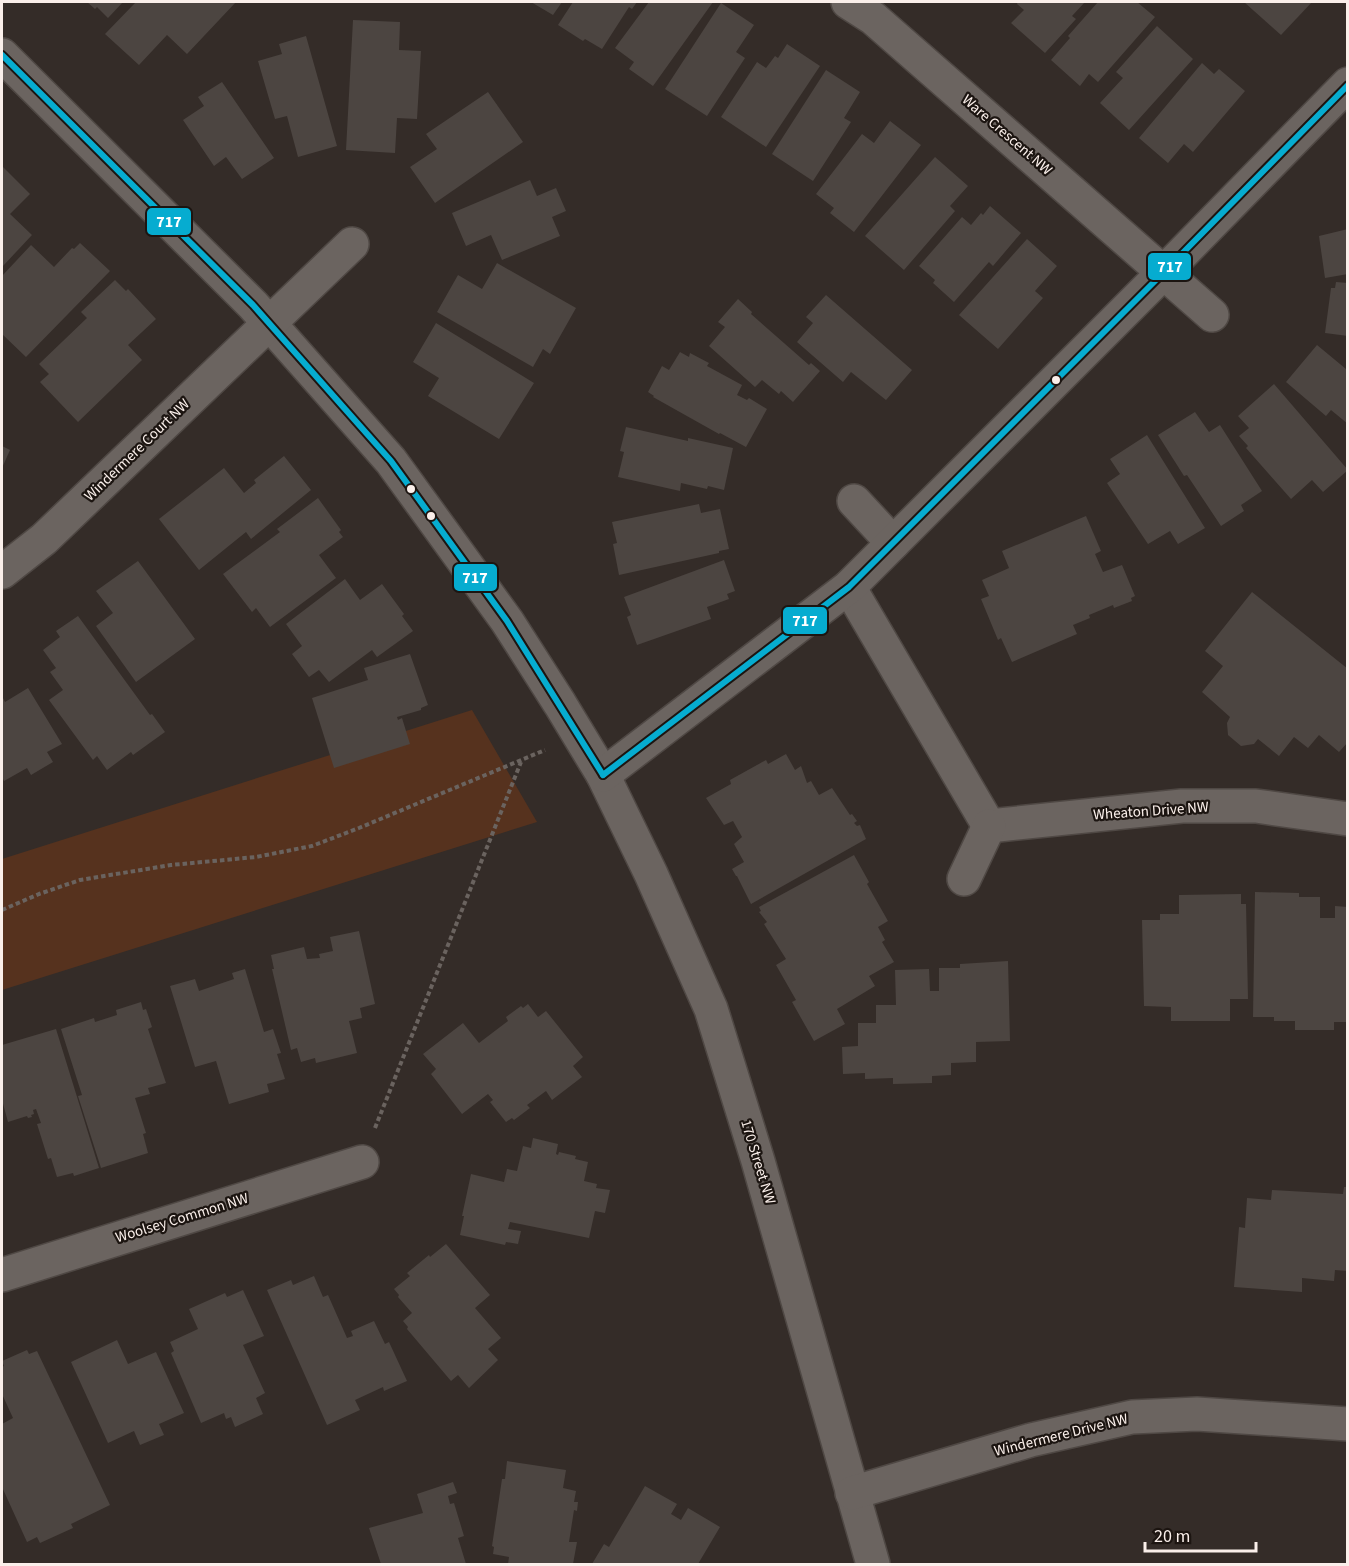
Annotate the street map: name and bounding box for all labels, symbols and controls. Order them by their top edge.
street label: Ware Crescent NW [957,90,1057,180]
line badge: 717 [146,207,192,236]
text: 717 [156,211,182,233]
line badge: 717 [1147,252,1192,281]
text: 717 [1157,256,1183,278]
unlabelled marker [1050,374,1062,386]
street label: Windermere Court NW [79,394,195,506]
unlabelled marker [405,483,417,495]
unlabelled marker [425,510,437,522]
line badge: 717 [453,563,498,592]
text: 717 [462,567,488,589]
line badge: 717 [782,606,828,635]
text: 717 [792,610,818,632]
street label: Wheaton Drive NW [1093,796,1210,826]
street label: 170 Street NW [735,1117,781,1207]
street label: Woolsey Common NW [113,1188,251,1248]
street label: Windermere Drive NW [992,1408,1130,1462]
scale bar [1145,1515,1256,1553]
text: 20 m [1154,1524,1190,1549]

